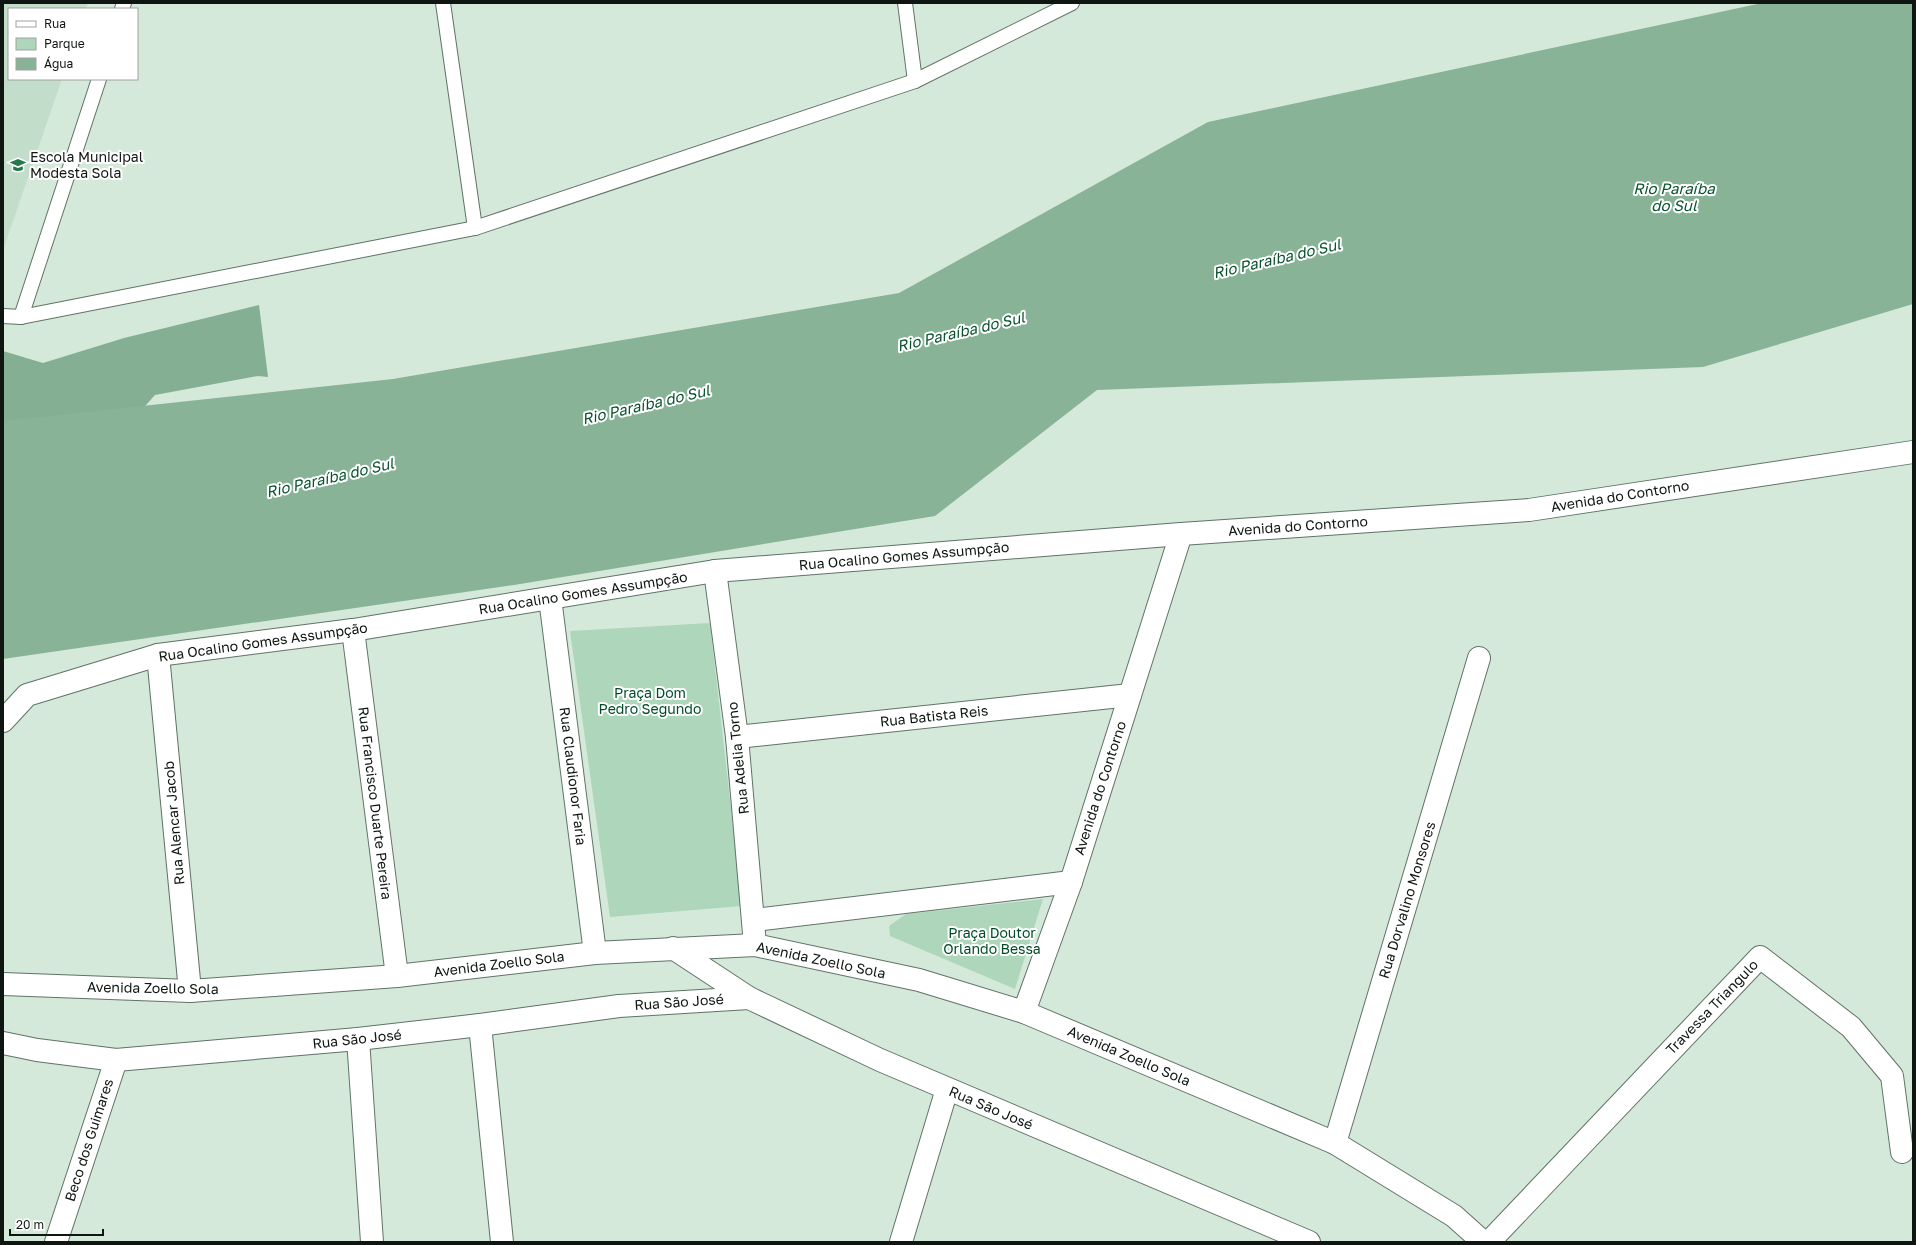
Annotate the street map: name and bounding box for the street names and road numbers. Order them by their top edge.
street label: Avenida do Contorno [1549,476,1690,515]
street label: Avenida do Contorno [1228,512,1368,539]
street label: Rua Ocalino Gomes Assumpção [798,538,1010,573]
street label: Rua Ocalino Gomes Assumpção [477,568,688,617]
street label: Rua Ocalino Gomes Assumpção [157,618,369,665]
street label: Rua Adelia Torno [723,701,752,815]
street label: Rua Batista Reis [879,701,989,730]
street label: Rua Francisco Duarte Pereira [355,705,396,900]
street label: Rua Claudionor Faria [557,706,590,846]
street label: Avenida do Contorno [1070,719,1129,857]
street label: Rua Alencar Jacob [160,760,187,886]
street label: Rua Dorvalino Monsores [1375,819,1438,980]
street label: Avenida Zoello Sola [755,938,887,982]
street label: Avenida Zoello Sola [433,947,565,980]
street label: Travessa Triangulo [1662,956,1761,1058]
street label: Avenida Zoello Sola [87,978,219,997]
street label: Rua São José [634,990,724,1013]
street label: Avenida Zoello Sola [1065,1022,1193,1089]
street label: Rua São José [312,1025,402,1052]
street label: Beco dos Guimares [61,1076,116,1203]
street label: Rua São José [947,1082,1036,1133]

